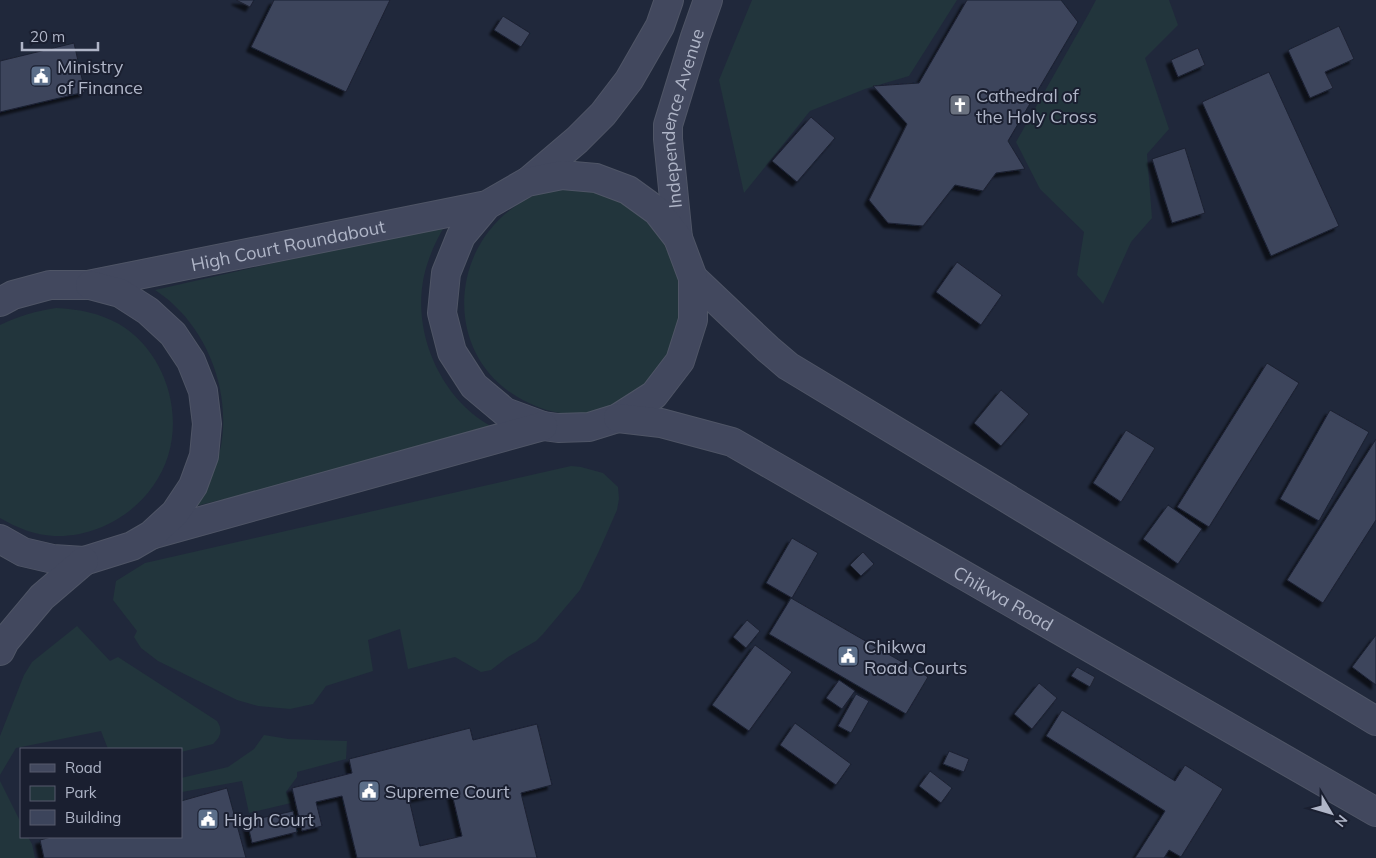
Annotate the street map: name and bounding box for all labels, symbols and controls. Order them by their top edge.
scale bar [22,20,99,52]
street label: Independence Avenue [657,25,709,209]
text: 20 m [30,27,65,46]
place label: Ministry of Finance [57,55,143,99]
public building icon: Ministry of Finance [29,64,53,88]
place label: Cathedral of the Holy Cross [976,84,1097,128]
church icon: Cathedral of the Holy Cross [948,93,972,117]
street label: High Court Roundabout [189,214,387,276]
street label: Chikwa Road [950,560,1058,636]
place label: Chikwa Road Courts [864,635,967,679]
public building icon: Chikwa Road Courts [836,644,860,668]
legend [20,748,182,838]
text: Road [65,758,102,777]
public building icon: Supreme Court [357,779,381,803]
place label: Supreme Court [385,780,510,803]
text: Park [65,783,97,802]
north arrow [1306,788,1356,838]
public building icon: High Court [196,807,220,831]
text: Building [65,808,121,827]
place label: High Court [224,808,314,831]
text: N [1331,811,1352,831]

